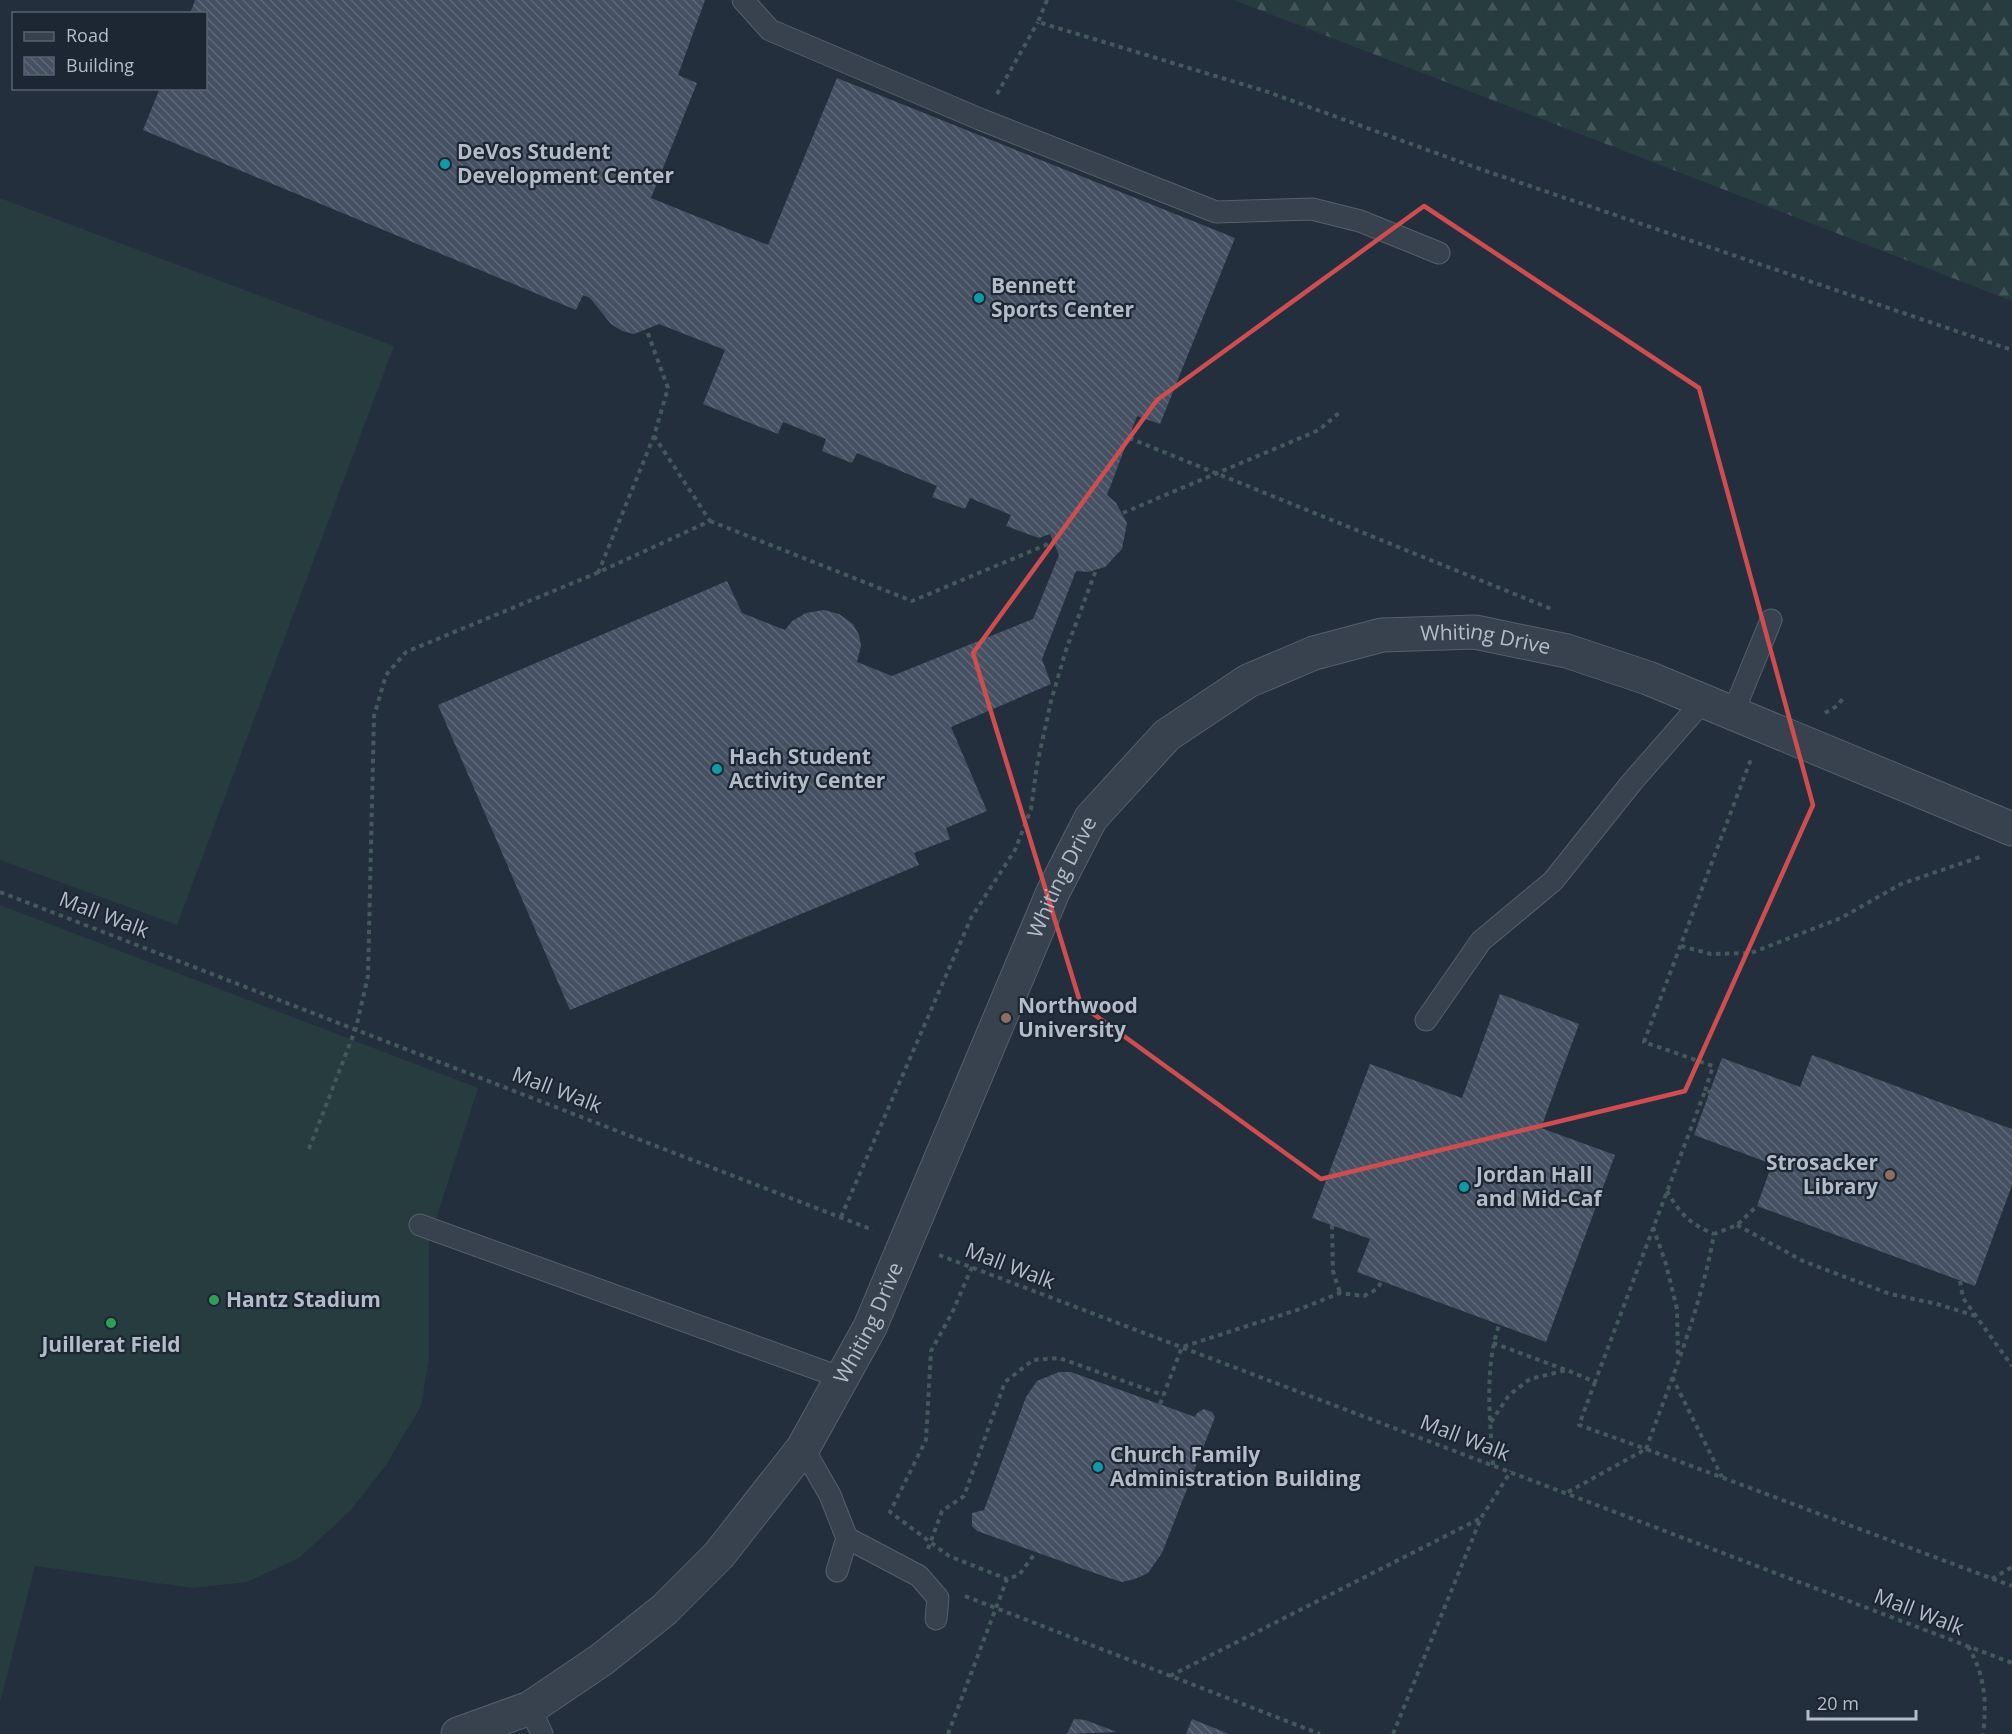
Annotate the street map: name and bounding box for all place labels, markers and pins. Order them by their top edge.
place label: DeVos Student Development Center [457,137,675,189]
marker: DeVos Student Development Center [438,157,452,171]
place label: Bennett Sports Center [991,271,1135,323]
marker: Bennett Sports Center [972,291,986,305]
place label: Hach Student Activity Center [729,742,886,794]
marker: Hach Student Activity Center [710,762,724,776]
place label: Northwood University [1018,991,1138,1043]
marker: Northwood University [999,1011,1013,1025]
place label: Strosacker Library [1766,1148,1878,1200]
place label: Jordan Hall and Mid-Caf [1474,1160,1604,1212]
marker: Strosacker Library [1883,1168,1897,1182]
marker: Jordan Hall and Mid-Caf [1457,1180,1471,1194]
place label: Hantz Stadium [226,1285,381,1313]
marker: Hantz Stadium [207,1293,221,1307]
marker: Juillerat Field [104,1316,118,1330]
place label: Juillerat Field [39,1330,181,1358]
place label: Church Family Administration Building [1110,1440,1361,1492]
marker: Church Family Administration Building [1091,1460,1105,1474]

